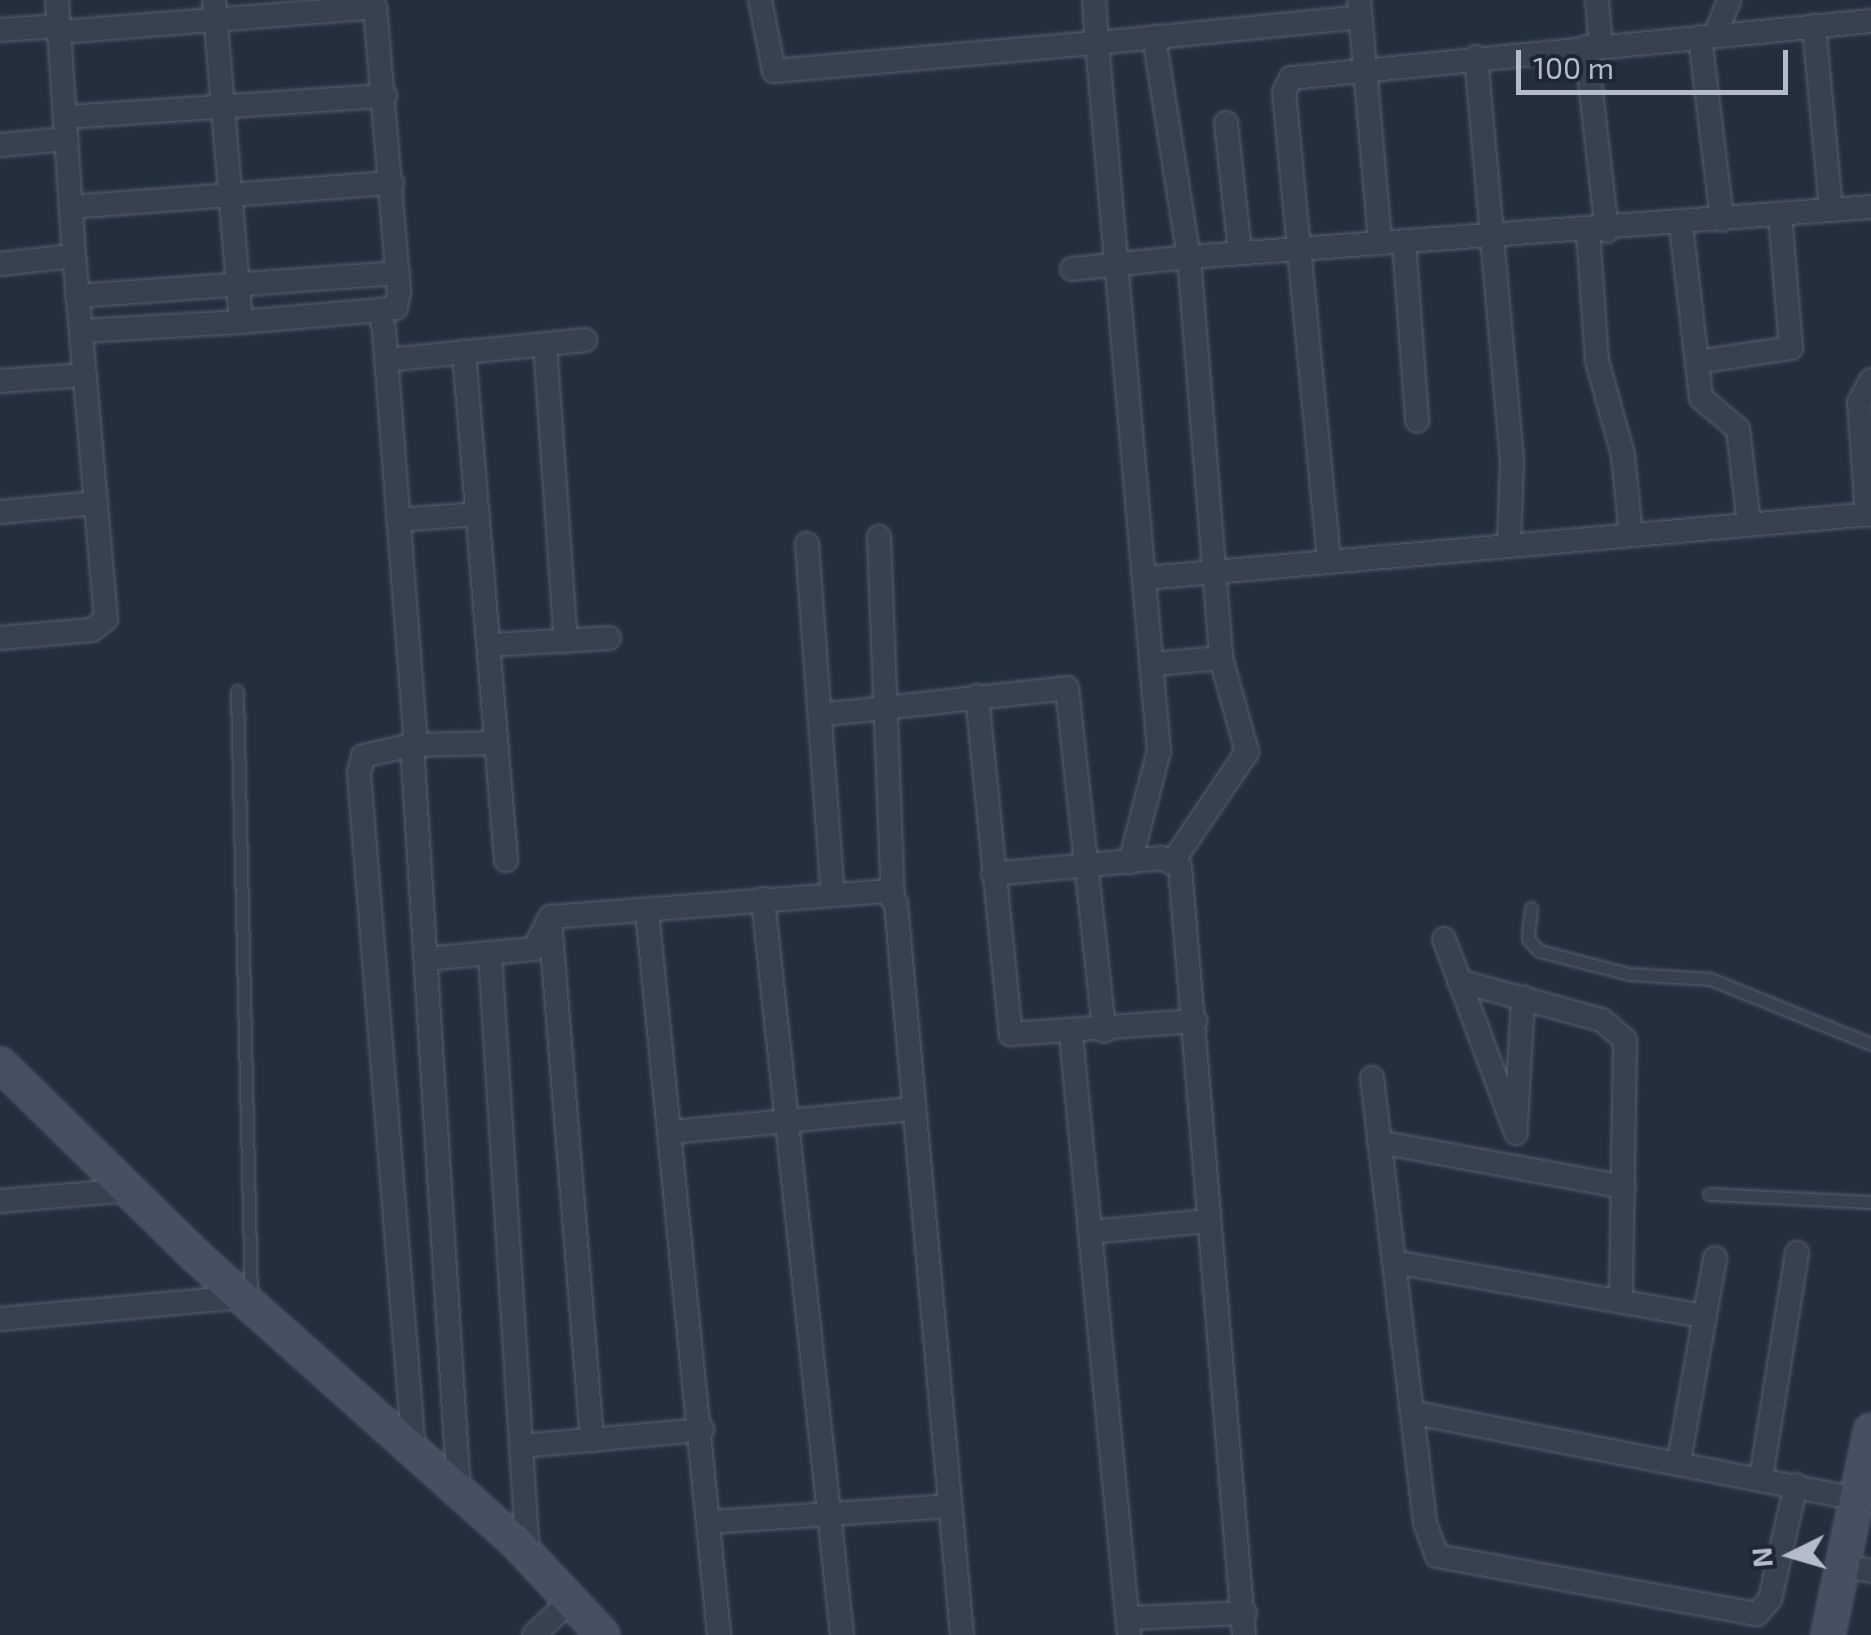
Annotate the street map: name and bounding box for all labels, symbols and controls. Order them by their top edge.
scale bar [1521,30,1794,92]
text: 100 m [1533,49,1614,85]
north arrow [1741,1505,1841,1605]
text: N [1743,1546,1779,1569]

